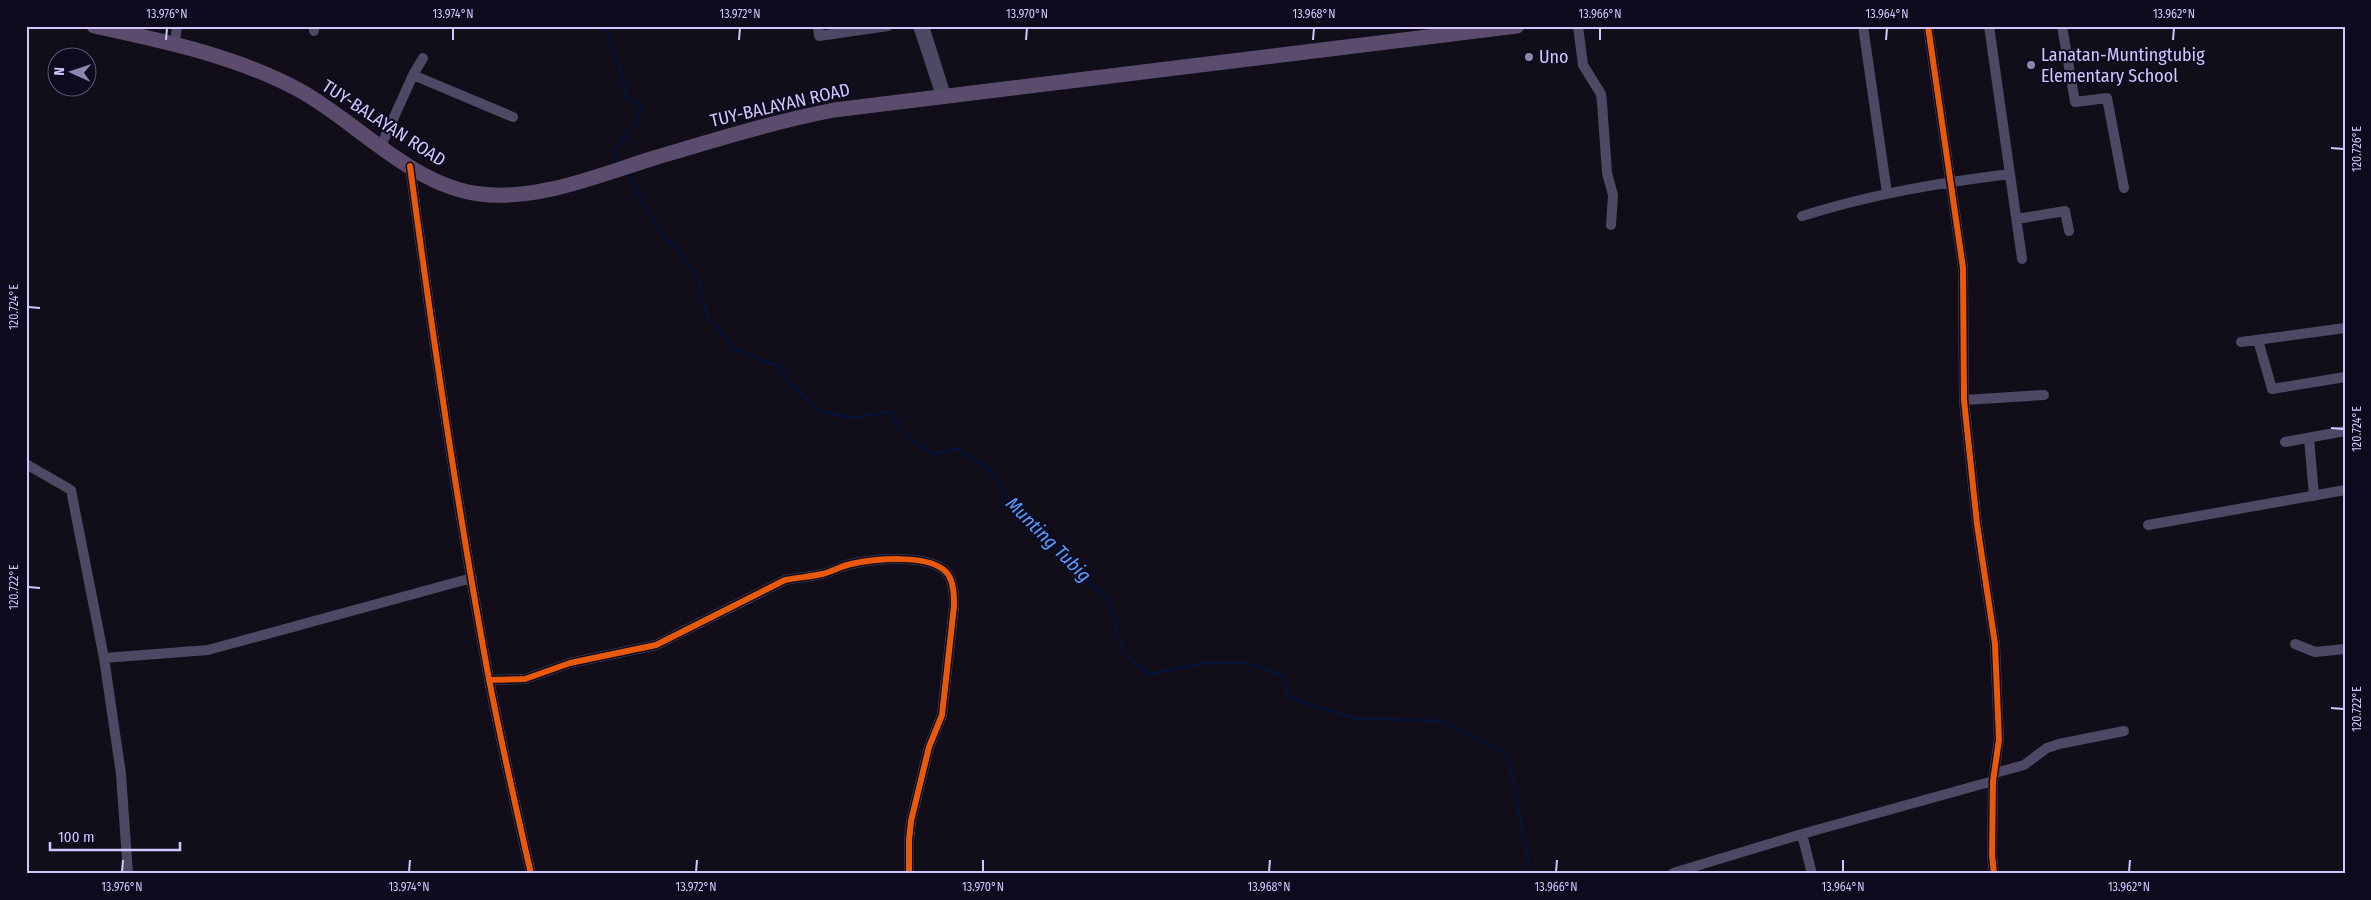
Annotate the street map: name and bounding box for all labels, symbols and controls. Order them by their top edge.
text: 13.976°N [146,7,188,21]
text: 13.974°N [432,7,474,21]
text: 13.972°N [720,7,760,21]
text: 13.970°N [1006,7,1048,21]
text: 13.968°N [1292,7,1336,21]
text: 13.966°N [1579,7,1621,21]
text: 13.964°N [1866,7,1908,21]
text: 13.962°N [2153,7,2195,21]
place label: Lanatan-Muntingtubig Elementary School [2041,44,2205,87]
place label: Uno [1539,46,1569,68]
north arrow [48,48,98,98]
marker: Uno [1523,51,1535,63]
marker: Lanatan-Muntingtubig Elementary School [2025,59,2037,71]
text: N [51,67,68,76]
street label: TUY-BALAYAN ROAD [318,75,450,171]
street label: TUY-BALAYAN ROAD [708,78,852,132]
text: 120.726°E [2350,126,2364,172]
text: 120.724°E [7,284,21,330]
text: 120.724°E [2350,406,2364,452]
water label: Munting Tubig [1001,492,1096,587]
text: 120.722°E [7,564,21,610]
text: 120.722°E [2350,686,2364,732]
scale bar [50,820,180,852]
text: 100 m [58,828,95,846]
text: 13.976°N [101,880,143,894]
text: 13.974°N [388,880,430,894]
text: 13.972°N [676,880,716,894]
text: 13.970°N [962,880,1004,894]
text: 13.968°N [1247,880,1291,894]
text: 13.966°N [1535,880,1577,894]
text: 13.964°N [1822,880,1864,894]
text: 13.962°N [2108,880,2150,894]

